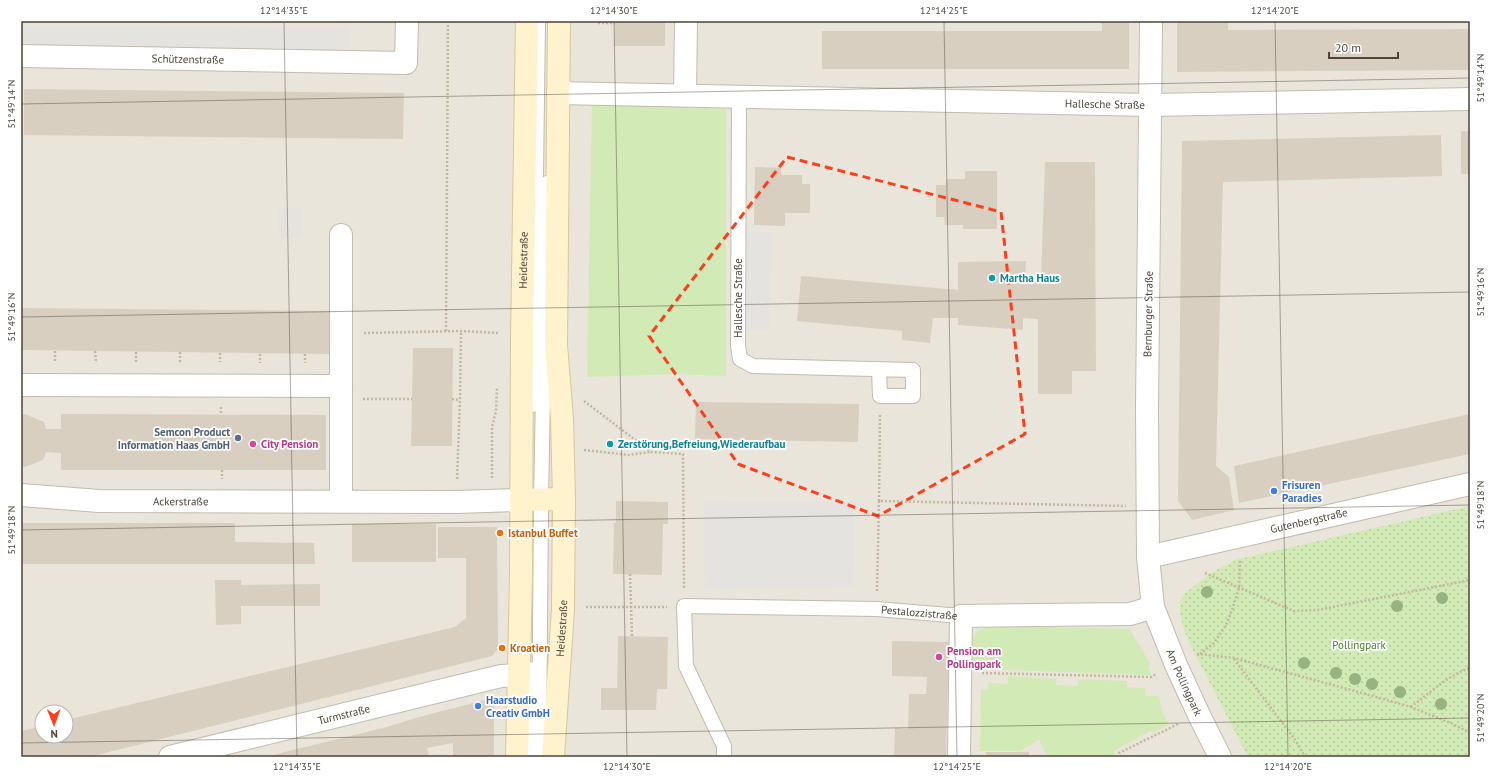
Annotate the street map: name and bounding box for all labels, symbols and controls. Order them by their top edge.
text: 12°14'35"E [260,4,308,17]
text: 12°14'30"E [590,4,638,17]
text: 12°14'25"E [920,4,968,17]
text: 12°14'20"E [1251,4,1299,17]
scale bar [1329,34,1398,60]
text: 20 m [1335,40,1361,55]
street label: Schützenstraße [152,51,225,67]
text: 51°49'14"N [1474,53,1487,103]
text: 51°49'14"N [5,79,18,129]
street label: Hallesche Straße [1065,96,1145,112]
street label: Heidestraße [516,231,531,289]
street label: Hallesche Straße [731,258,745,338]
text: 51°49'16"N [1474,267,1487,317]
street label: Bernburger Straße [1140,270,1156,357]
place label: Martha Haus [1000,271,1060,285]
marker: Martha Haus [987,273,997,283]
text: 51°49'16"N [5,292,18,342]
place label: Semcon Product Information Haas GmbH [118,425,230,452]
marker: Semcon Product Information Haas GmbH [233,433,243,443]
place label: City Pension [261,437,318,451]
place label: Zerstörung,Befreiung,Wiederaufbau [618,437,786,451]
marker: City Pension [248,439,258,449]
marker: Zerstörung,Befreiung,Wiederaufbau [605,439,615,449]
place label: Frisuren Paradies [1282,478,1322,505]
text: 51°49'18"N [1474,480,1487,530]
marker: Frisuren Paradies [1269,486,1279,496]
street label: Ackerstraße [153,494,209,508]
text: 51°49'18"N [5,505,18,555]
street label: Gutenbergstraße [1269,505,1349,536]
place label: Istanbul Buffet [508,526,578,540]
marker: Istanbul Buffet [495,528,505,538]
street label: Heidestraße [553,599,570,657]
street label: Pestalozzistraße [880,602,958,623]
park label: Pollingpark [1332,638,1386,652]
place label: Kroatien [510,641,550,655]
marker: Kroatien [497,643,507,653]
place label: Pension am Pollingpark [947,644,1001,671]
street label: Am Pollingpark [1163,647,1206,719]
marker: Pension am Pollingpark [934,652,944,662]
place label: Haarstudio Creativ GmbH [486,693,550,720]
text: 51°49'20"N [1474,693,1487,743]
street label: Turmstraße [316,701,372,728]
marker: Haarstudio Creativ GmbH [473,701,483,711]
north arrow [34,704,74,744]
text: N [50,727,58,741]
text: 12°14'35"E [273,760,321,773]
text: 12°14'30"E [603,760,651,773]
text: 12°14'25"E [933,760,981,773]
text: 12°14'20"E [1264,760,1312,773]

